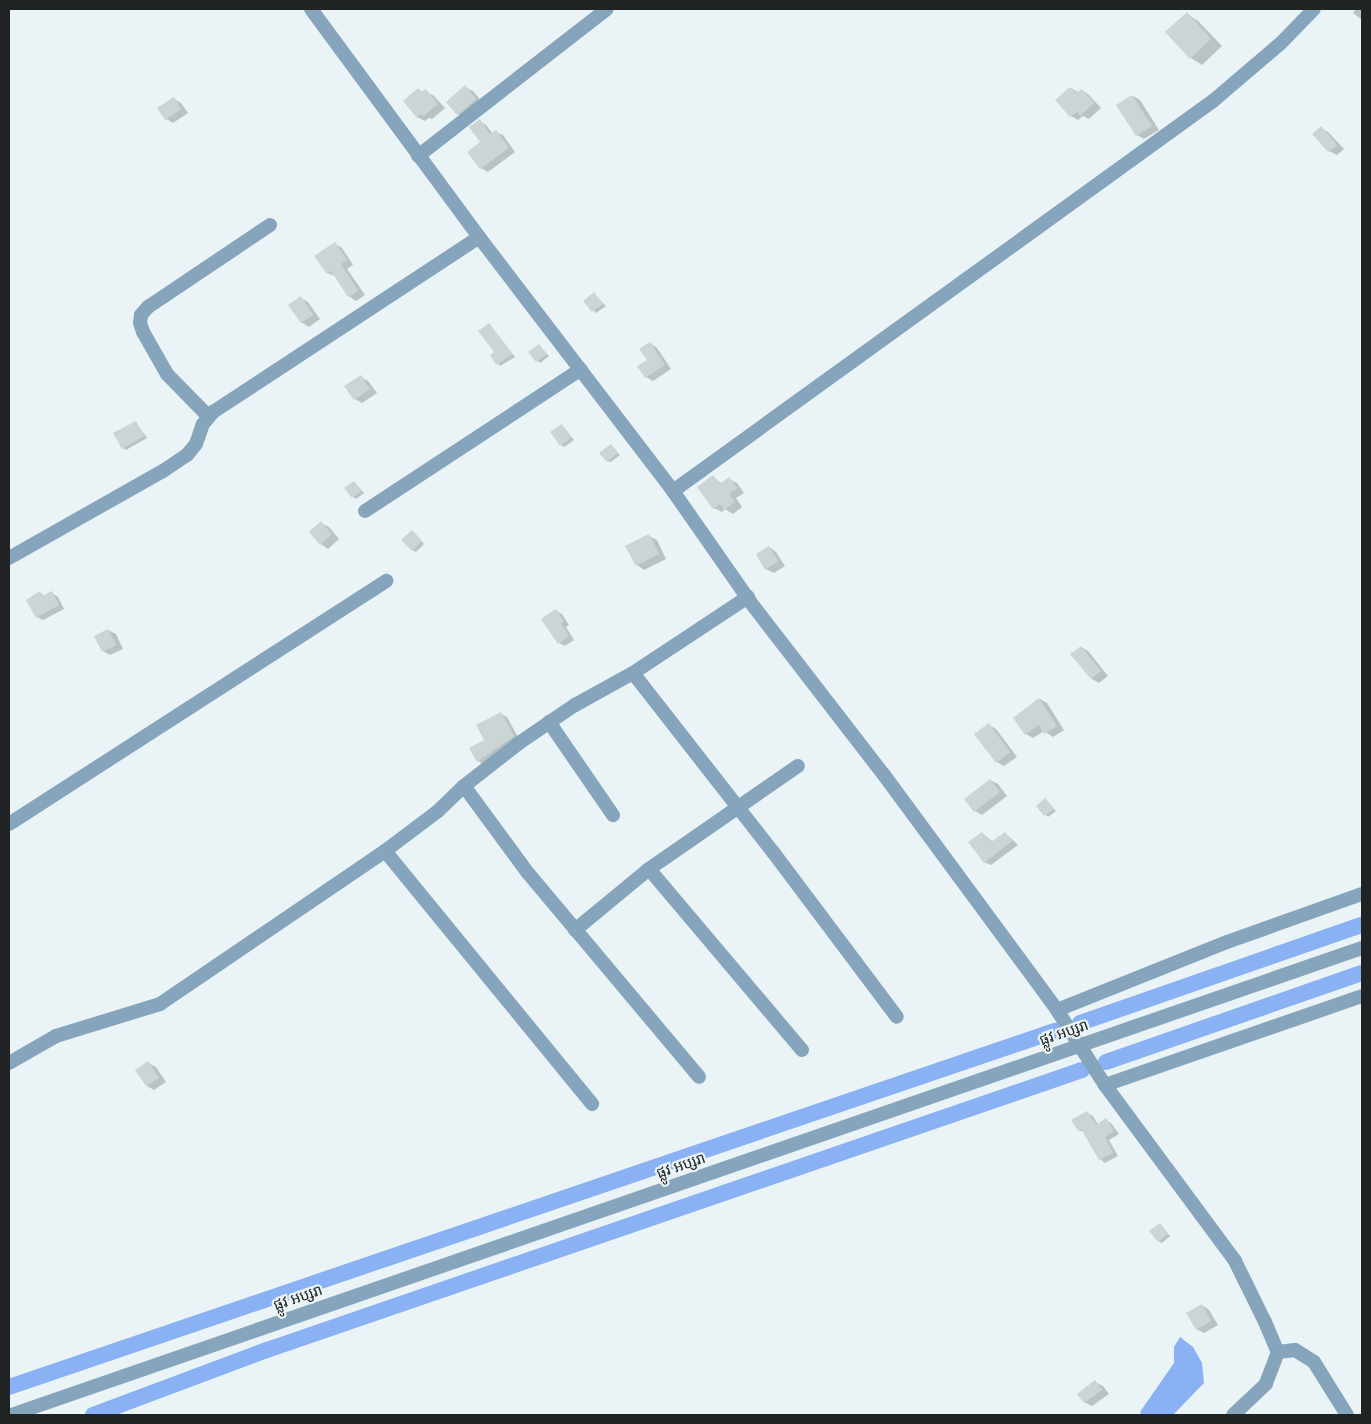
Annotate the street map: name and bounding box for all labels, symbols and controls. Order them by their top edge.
street label: ផ្លូវ អប្សរា [1037,1016,1091,1050]
street label: ផ្លូវ អប្សរា [654,1149,708,1183]
street label: ផ្លូវ អប្សរា [271,1281,325,1315]

